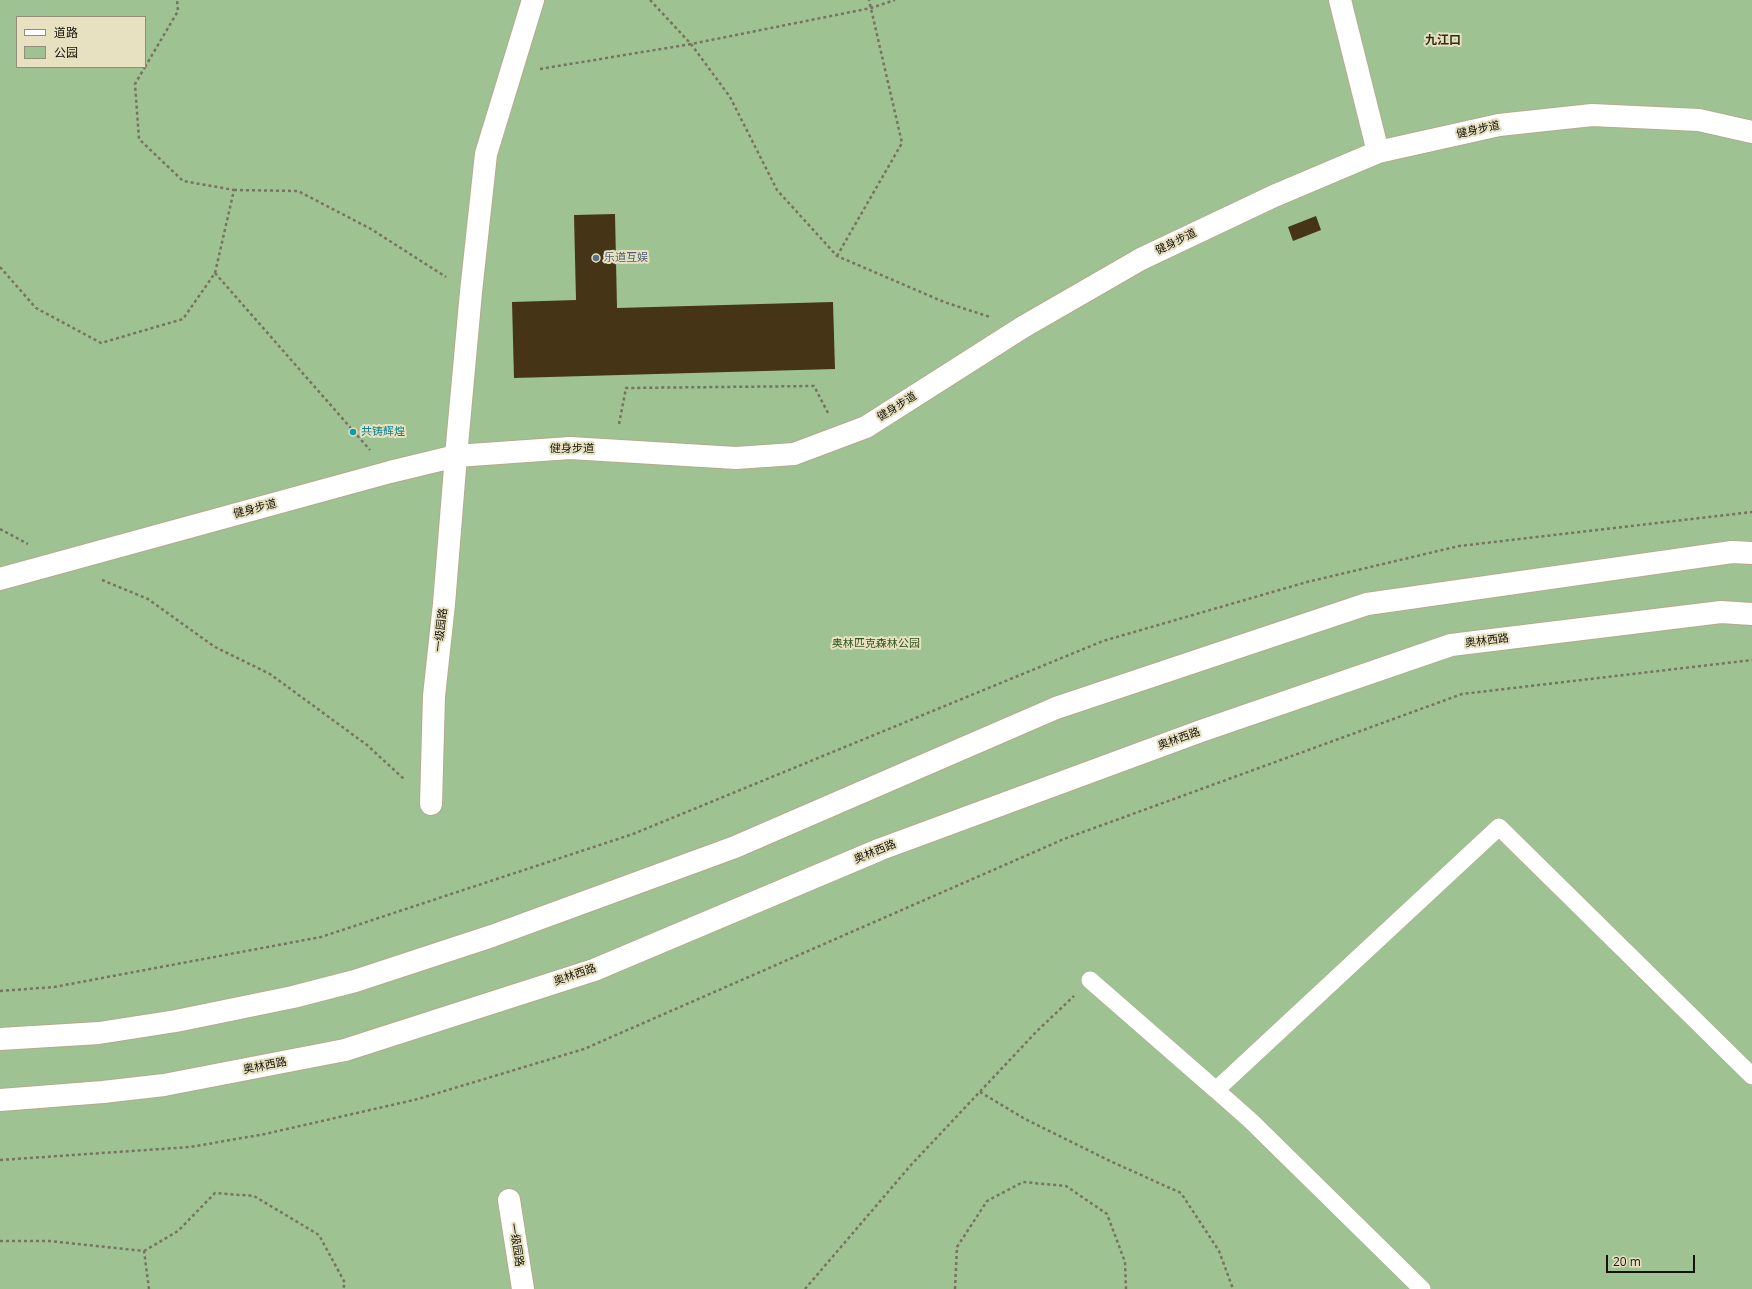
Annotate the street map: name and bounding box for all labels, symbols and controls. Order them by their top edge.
legend [16,16,146,68]
text: 道路 [54,24,78,41]
district label: 九江口 [1425,34,1461,48]
text: 公园 [54,44,78,61]
street label: 健身步道 [1455,119,1501,141]
street label: 健身步道 [1153,226,1199,258]
place label: 乐道互娱 [604,251,648,265]
marker: 乐道互娱 [591,253,601,263]
street label: 健身步道 [875,390,919,424]
place label: 共铸辉煌 [361,425,405,439]
marker: 共铸辉煌 [348,427,358,437]
street label: 健身步道 [550,442,594,456]
street label: 健身步道 [232,497,278,521]
street label: 一级园路 [432,607,450,653]
street label: 奥林西路 [1464,632,1510,650]
park label: 奥林匹克森林公园 [832,637,920,651]
street label: 奥林西路 [1156,725,1202,753]
street label: 奥林西路 [852,838,898,866]
street label: 奥林西路 [552,962,598,988]
street label: 奥林西路 [242,1055,288,1077]
street label: 一级园路 [506,1222,526,1268]
scale bar [1608,1247,1697,1273]
text: 20 m [1613,1253,1641,1270]

